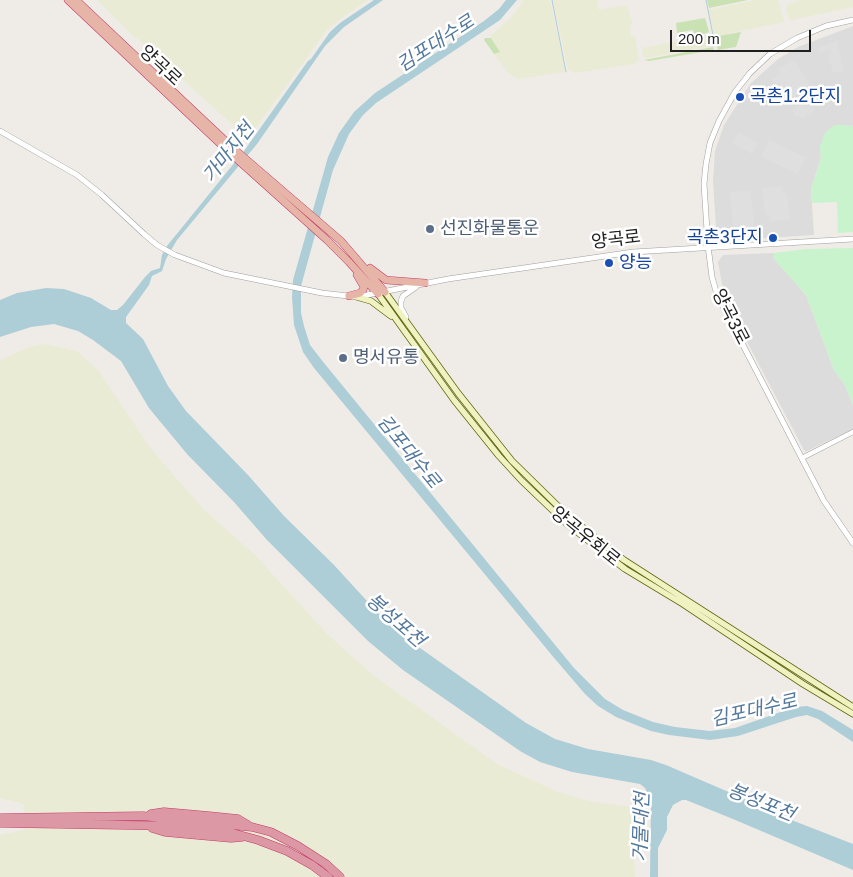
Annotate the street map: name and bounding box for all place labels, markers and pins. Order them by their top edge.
place label: 곡촌1.2단지 [750,86,841,108]
marker: 곡촌1.2단지 [734,91,746,103]
place label: 선진화물통운 [440,218,539,240]
marker: 선진화물통운 [424,223,436,235]
place label: 곡촌3단지 [687,227,763,249]
marker: 곡촌3단지 [767,232,779,244]
place label: 양능 [619,252,652,274]
marker: 양능 [603,257,615,269]
place label: 명서유통 [353,347,419,369]
marker: 명서유통 [337,352,349,364]

